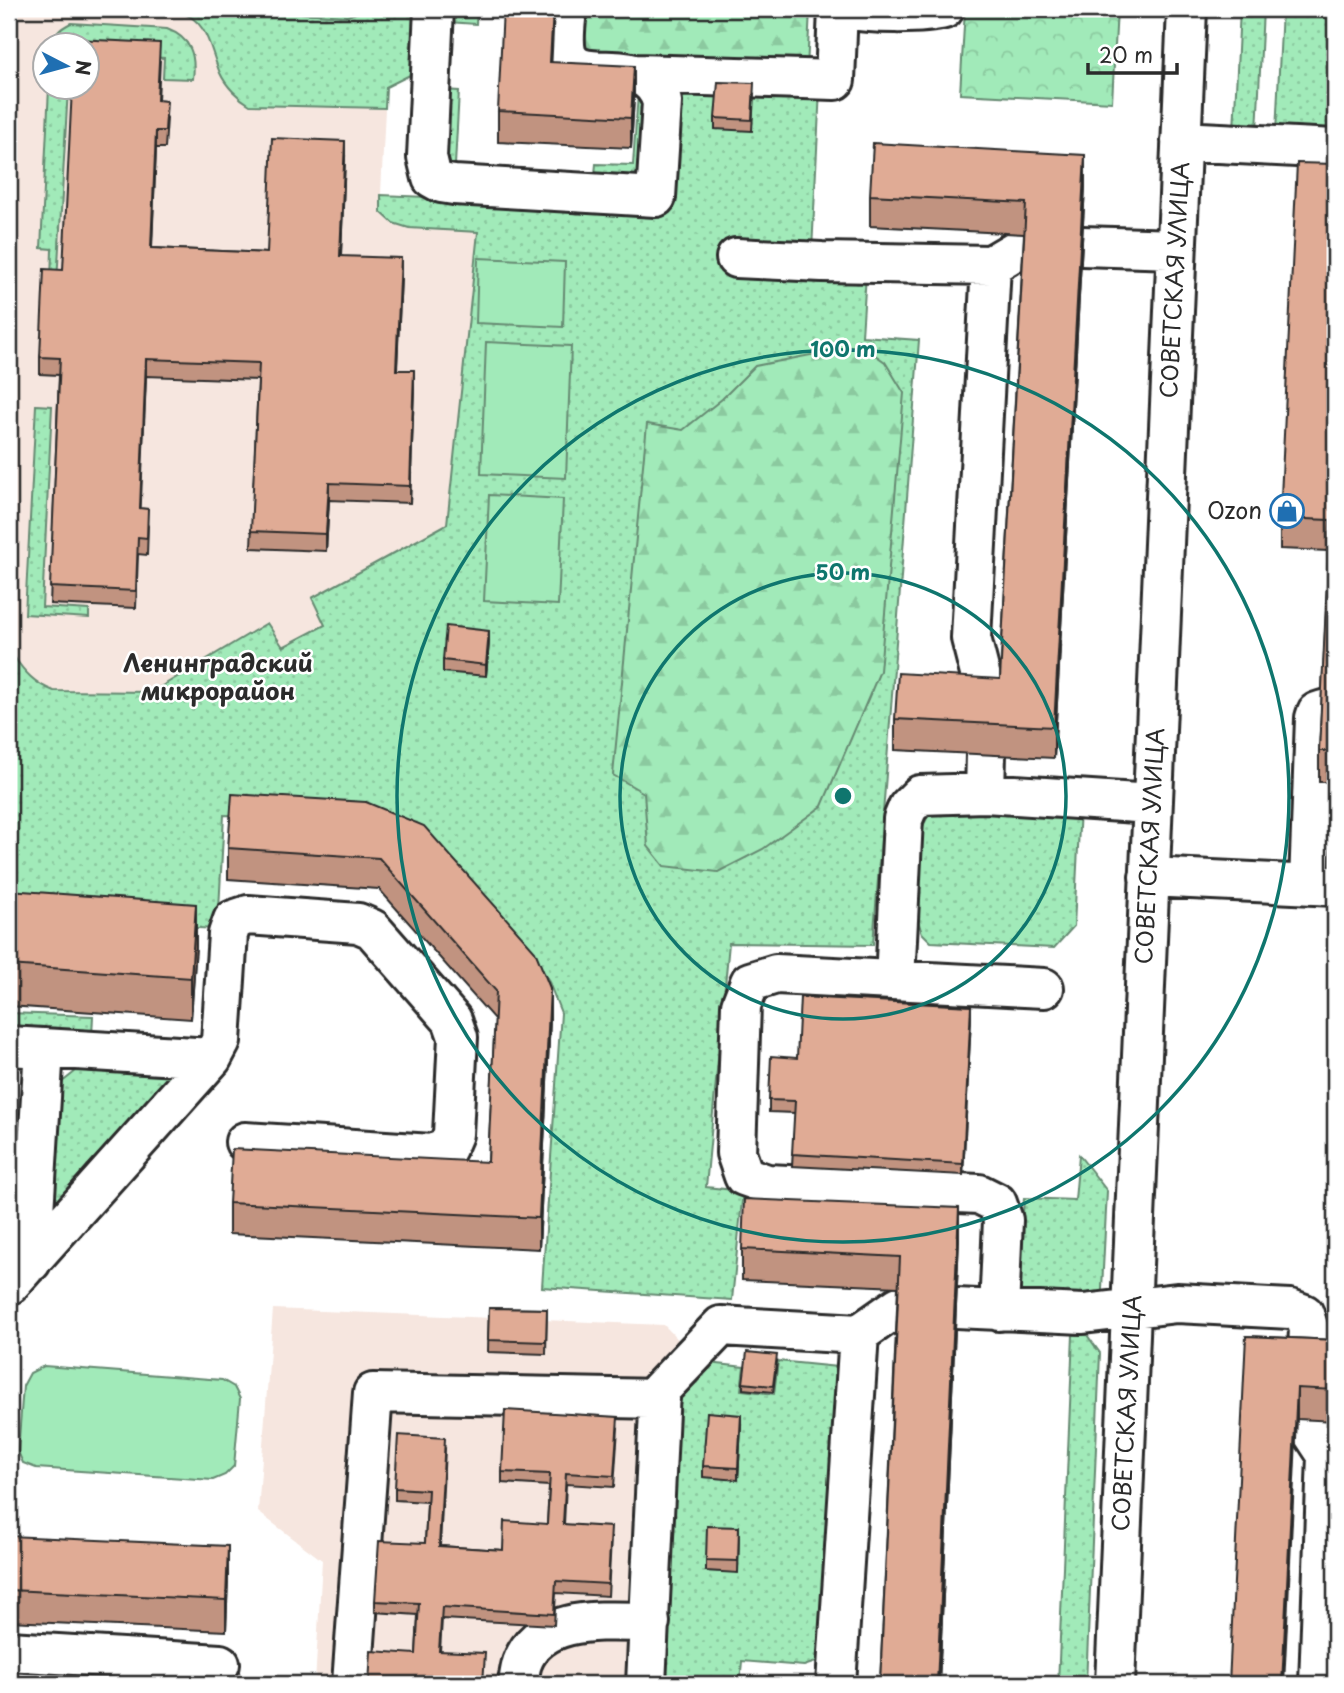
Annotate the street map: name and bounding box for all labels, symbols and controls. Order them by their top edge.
north arrow [32,32,102,102]
scale bar [1088,32,1178,76]
text: 20 m [1099,38,1153,70]
text: N [69,59,99,77]
street label: СОВЕТСКАЯ УЛИЦА [1150,161,1197,399]
text: 100 m [810,332,876,364]
place label: Ozon [1207,492,1262,527]
shop icon: Ozon [1268,492,1306,530]
text: 50 m [816,555,870,587]
district label: Ленинградский микрорайон [123,644,313,708]
street label: СОВЕТСКАЯ УЛИЦА [1125,727,1172,965]
centre of rings [831,784,855,808]
street label: СОВЕТСКАЯ УЛИЦА [1102,1294,1149,1532]

